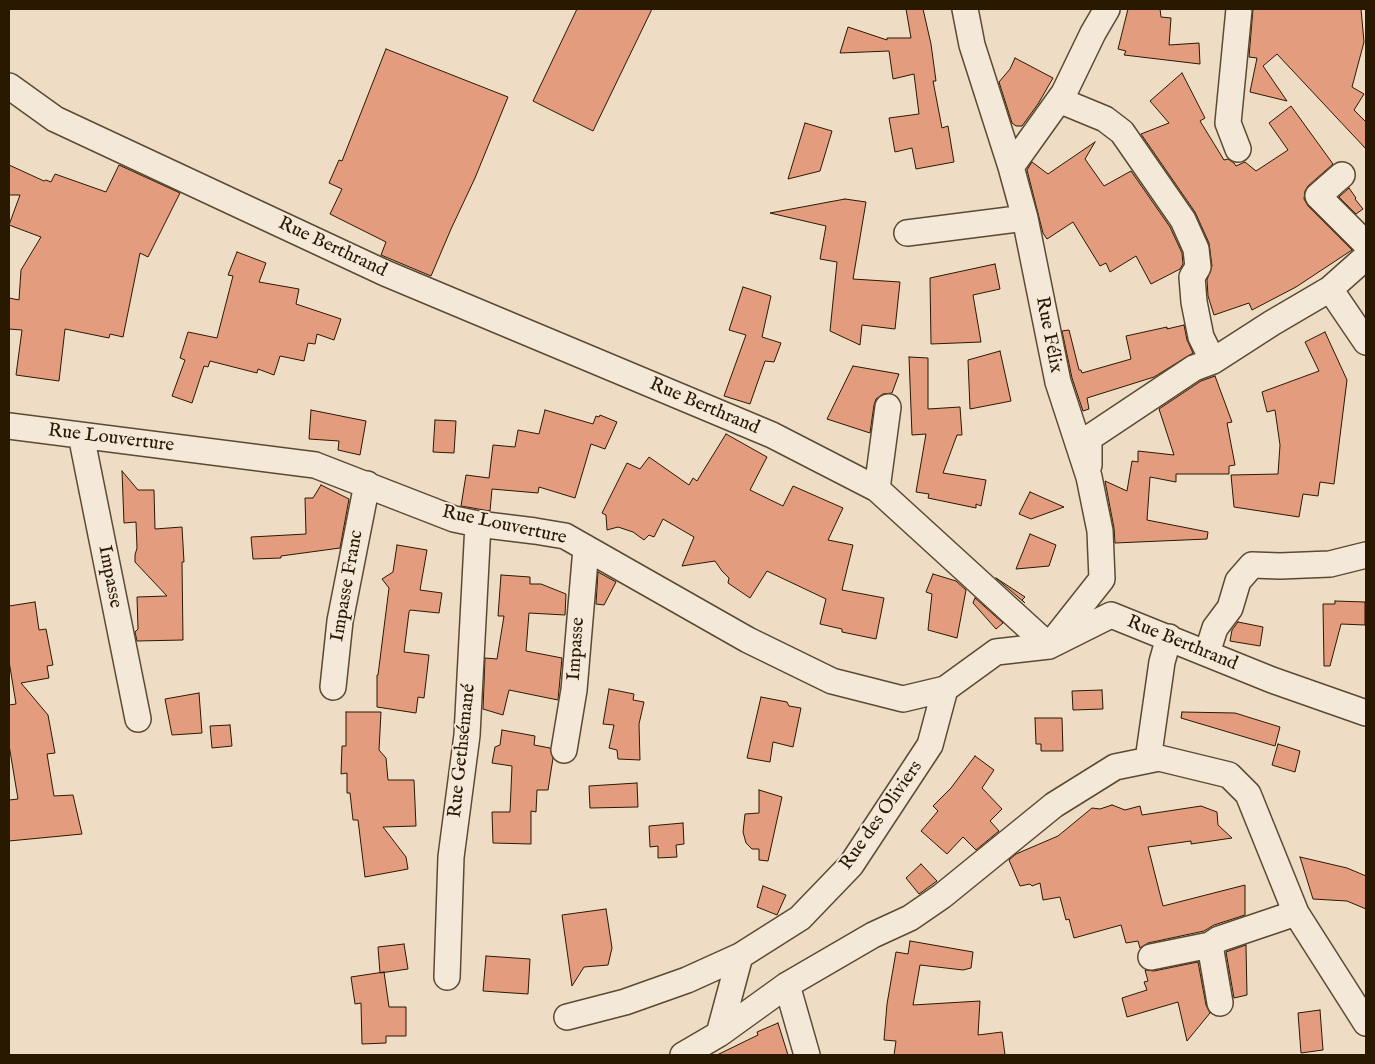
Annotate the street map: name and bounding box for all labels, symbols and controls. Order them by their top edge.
street label: Rue Berthrand [274,213,390,283]
street label: Rue Félix [1029,295,1067,375]
street label: Rue Berthrand [646,374,762,440]
street label: Rue Louverture [47,420,175,458]
street label: Rue Louverture [440,502,568,550]
street label: Impasse Franc [327,528,369,644]
street label: Impasse [92,544,126,610]
street label: Rue Berthrand [1123,611,1241,677]
street label: Impasse [563,617,591,681]
street label: Rue Gethsémané [445,683,481,819]
street label: Rue des Oliviers [836,757,928,875]

